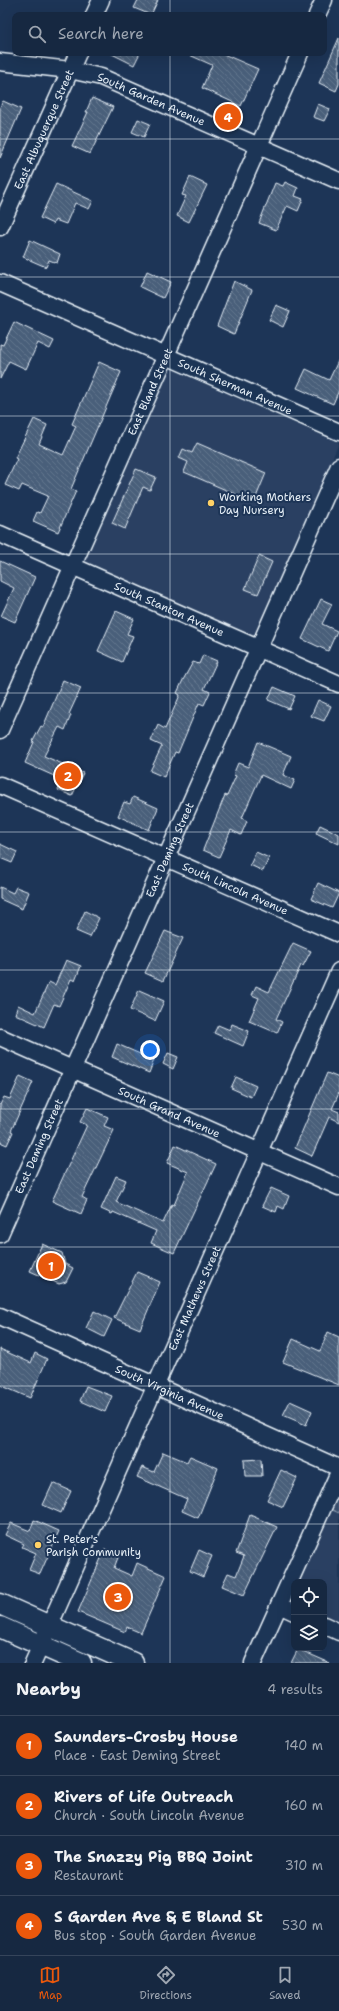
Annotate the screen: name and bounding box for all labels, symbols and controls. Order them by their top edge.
search box [12,12,327,56]
icon: search [26,23,48,45]
text: Search here [58,24,144,44]
street label: East Albuquerque Street [11,67,78,192]
street label: South Garden Avenue [96,69,207,130]
pin: 4 [215,102,241,132]
street label: East Bland Street [124,346,176,438]
street label: South Sherman Avenue [176,355,295,419]
place label: Working Mothers Day Nursery [219,490,311,518]
marker: Working Mothers Day Nursery [206,498,216,508]
street label: South Stanton Avenue [112,578,226,640]
pin: 2 [55,761,81,791]
street label: East Deming Street [143,800,198,900]
street label: South Lincoln Avenue [180,859,290,919]
your location [140,1040,160,1060]
street label: South Grand Avenue [116,1083,222,1141]
street label: East Deming Street [12,1096,67,1196]
street label: East Mathews Street [165,1243,225,1353]
pin: 1 [38,1251,64,1281]
street label: South Virginia Avenue [113,1362,226,1424]
place label: St. Peter's Parish Community [46,1532,141,1560]
marker: St. Peter's Parish Community [33,1540,43,1550]
map controls [291,1579,327,1651]
button: locate [291,1579,327,1615]
pin: 3 [105,1582,131,1612]
button: layers [291,1615,327,1651]
text: Nearby [16,1678,81,1700]
text: 4 results [267,1681,323,1698]
text: Saunders-Crosby House [54,1727,238,1747]
text: 1 [26,1737,32,1754]
text: 140 m [284,1737,323,1754]
text: Place · East Deming Street [54,1747,221,1764]
text: Rivers of Life Outreach [54,1787,233,1807]
text: 2 [24,1797,34,1814]
text: 160 m [285,1797,323,1814]
text: Church · South Lincoln Avenue [54,1807,244,1824]
text: The Snazzy Pig BBQ Joint [54,1847,253,1867]
text: 3 [24,1857,34,1874]
text: 310 m [285,1857,323,1874]
text: Restaurant [54,1867,124,1884]
text: S Garden Ave & E Bland St [54,1907,263,1927]
text: 4 [24,1917,34,1934]
text: 530 m [282,1917,323,1934]
text: Bus stop · South Garden Avenue [54,1927,256,1944]
tab: Map [39,1964,62,2003]
tab: Directions [139,1964,192,2003]
tab: Saved [269,1964,300,2003]

